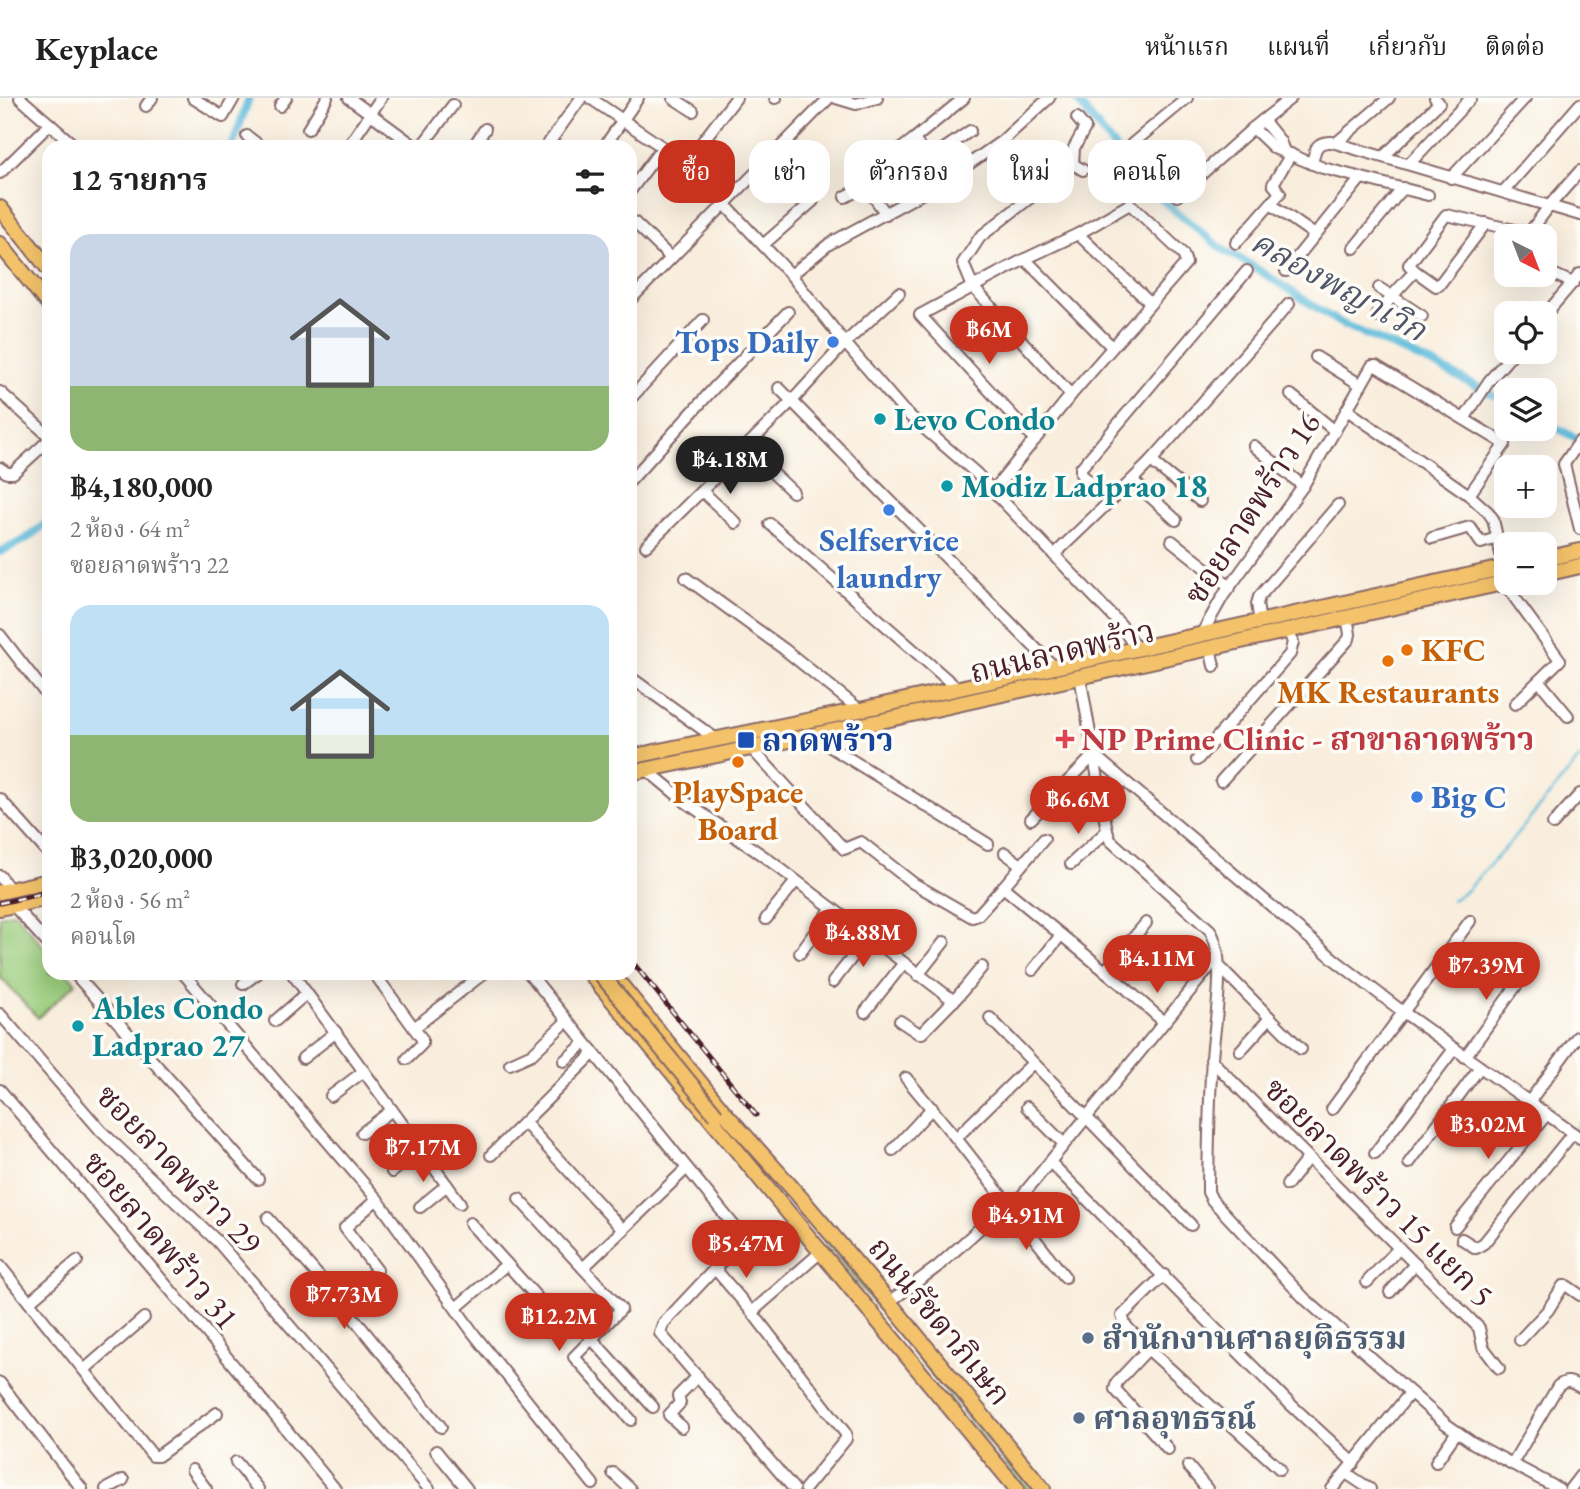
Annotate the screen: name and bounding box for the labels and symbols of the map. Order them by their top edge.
water label: คลองพญาเวิก [1244,220,1435,352]
north arrow [1494,224,1558,287]
pin: ฿6M [955,306,1023,366]
place label: Tops Daily [675,321,820,363]
marker: Tops Daily [825,334,841,350]
place label: Levo Condo [894,398,1055,440]
street label: ซอยลาดพร้าว 16 [1174,404,1330,612]
marker: Levo Condo [872,411,888,427]
pin: ฿4.18M [673,436,787,496]
place label: Modiz Ladprao 18 [961,465,1207,507]
marker: Modiz Ladprao 18 [939,478,955,494]
marker: Selfservice laundry [881,502,897,518]
place label: Selfservice laundry [819,519,959,598]
street label: ถนนลาดพร้าว [965,609,1159,693]
place label: KFC [1421,629,1486,671]
marker: KFC [1399,642,1415,658]
marker: MK Restaurants [1380,653,1396,669]
place label: MK Restaurants [1277,671,1499,713]
place label: NP Prime Clinic - สาขาลาดพร้าว [1081,718,1534,760]
place label: ลาดพร้าว [762,719,894,761]
marker: NP Prime Clinic - สาขาลาดพร้าว [1055,729,1075,749]
marker: ลาดพร้าว [736,730,756,750]
marker: PlaySpace Board [730,754,746,770]
place label: PlaySpace Board [673,771,803,850]
pin: ฿6.6M [1029,776,1127,836]
place label: Big C [1431,776,1507,818]
marker: Big C [1409,789,1425,805]
pin: ฿4.88M [806,910,920,969]
pin: ฿4.11M [1100,936,1214,995]
pin: ฿7.39M [1429,942,1543,1002]
place label: Ables Condo Ladprao 27 [91,987,263,1066]
marker: Ables Condo Ladprao 27 [70,1018,86,1034]
street label: ซอยลาดพร้าว 15 แยก 5 [1255,1068,1503,1316]
street label: ซอยลาดพร้าว 29 [87,1075,271,1263]
pin: ฿3.02M [1431,1102,1545,1161]
pin: ฿7.17M [366,1124,480,1184]
street label: ซอยลาดพร้าว 31 [74,1142,248,1338]
pin: ฿4.91M [969,1192,1083,1252]
pin: ฿5.47M [689,1220,803,1280]
street label: ถนนรัชดาภิเษก [859,1228,1021,1414]
pin: ฿7.73M [287,1272,401,1331]
pin: ฿12.2M [502,1294,616,1353]
place label: สำนักงานศาลยุติธรรม [1102,1317,1407,1359]
marker: สำนักงานศาลยุติธรรม [1080,1330,1096,1346]
place label: ศาลอุทธรณ์ [1093,1397,1257,1439]
marker: ศาลอุทธรณ์ [1071,1410,1087,1426]

